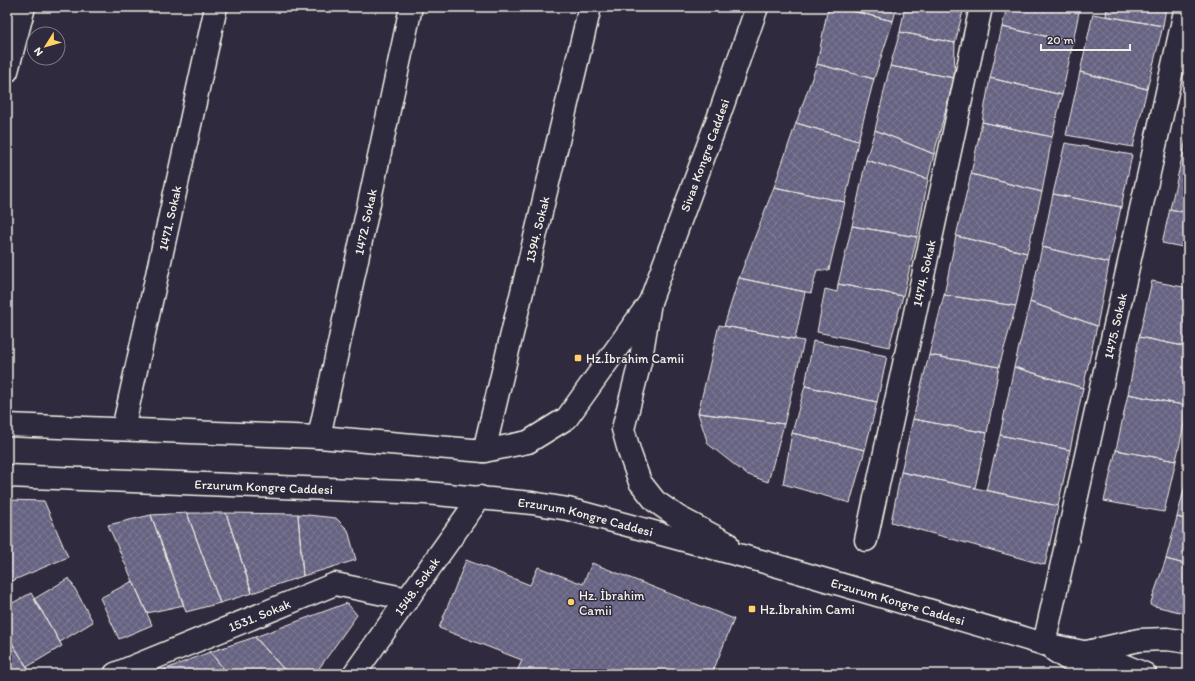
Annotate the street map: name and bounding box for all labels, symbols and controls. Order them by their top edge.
north arrow [26,26,66,66]
scale bar [1041,26,1130,52]
text: 20 m [1047,33,1074,47]
text: N [31,45,46,59]
street label: Sivas Kongre Caddesi [677,97,732,214]
street label: 1471. Sokak [155,184,184,252]
street label: 1472. Sokak [351,187,379,256]
street label: 1394. Sokak [522,194,552,264]
street label: 1474. Sokak [909,238,938,308]
street label: 1475. Sokak [1100,291,1130,360]
place label: Hz.İbrahim Camii [586,351,684,366]
marker: Hz.İbrahim Camii [573,353,583,363]
street label: Erzurum Kongre Caddesi [194,476,333,497]
street label: Erzurum Kongre Caddesi [517,494,655,539]
street label: 1548. Sokak [391,554,443,618]
street label: Erzurum Kongre Caddesi [829,574,967,628]
place label: Hz. İbrahim Camii [579,588,645,618]
street label: 1531. Sokak [226,595,293,634]
marker: Hz. İbrahim Camii [566,597,576,607]
place label: Hz.İbrahim Cami [760,602,855,617]
marker: Hz.İbrahim Cami [747,604,757,614]

